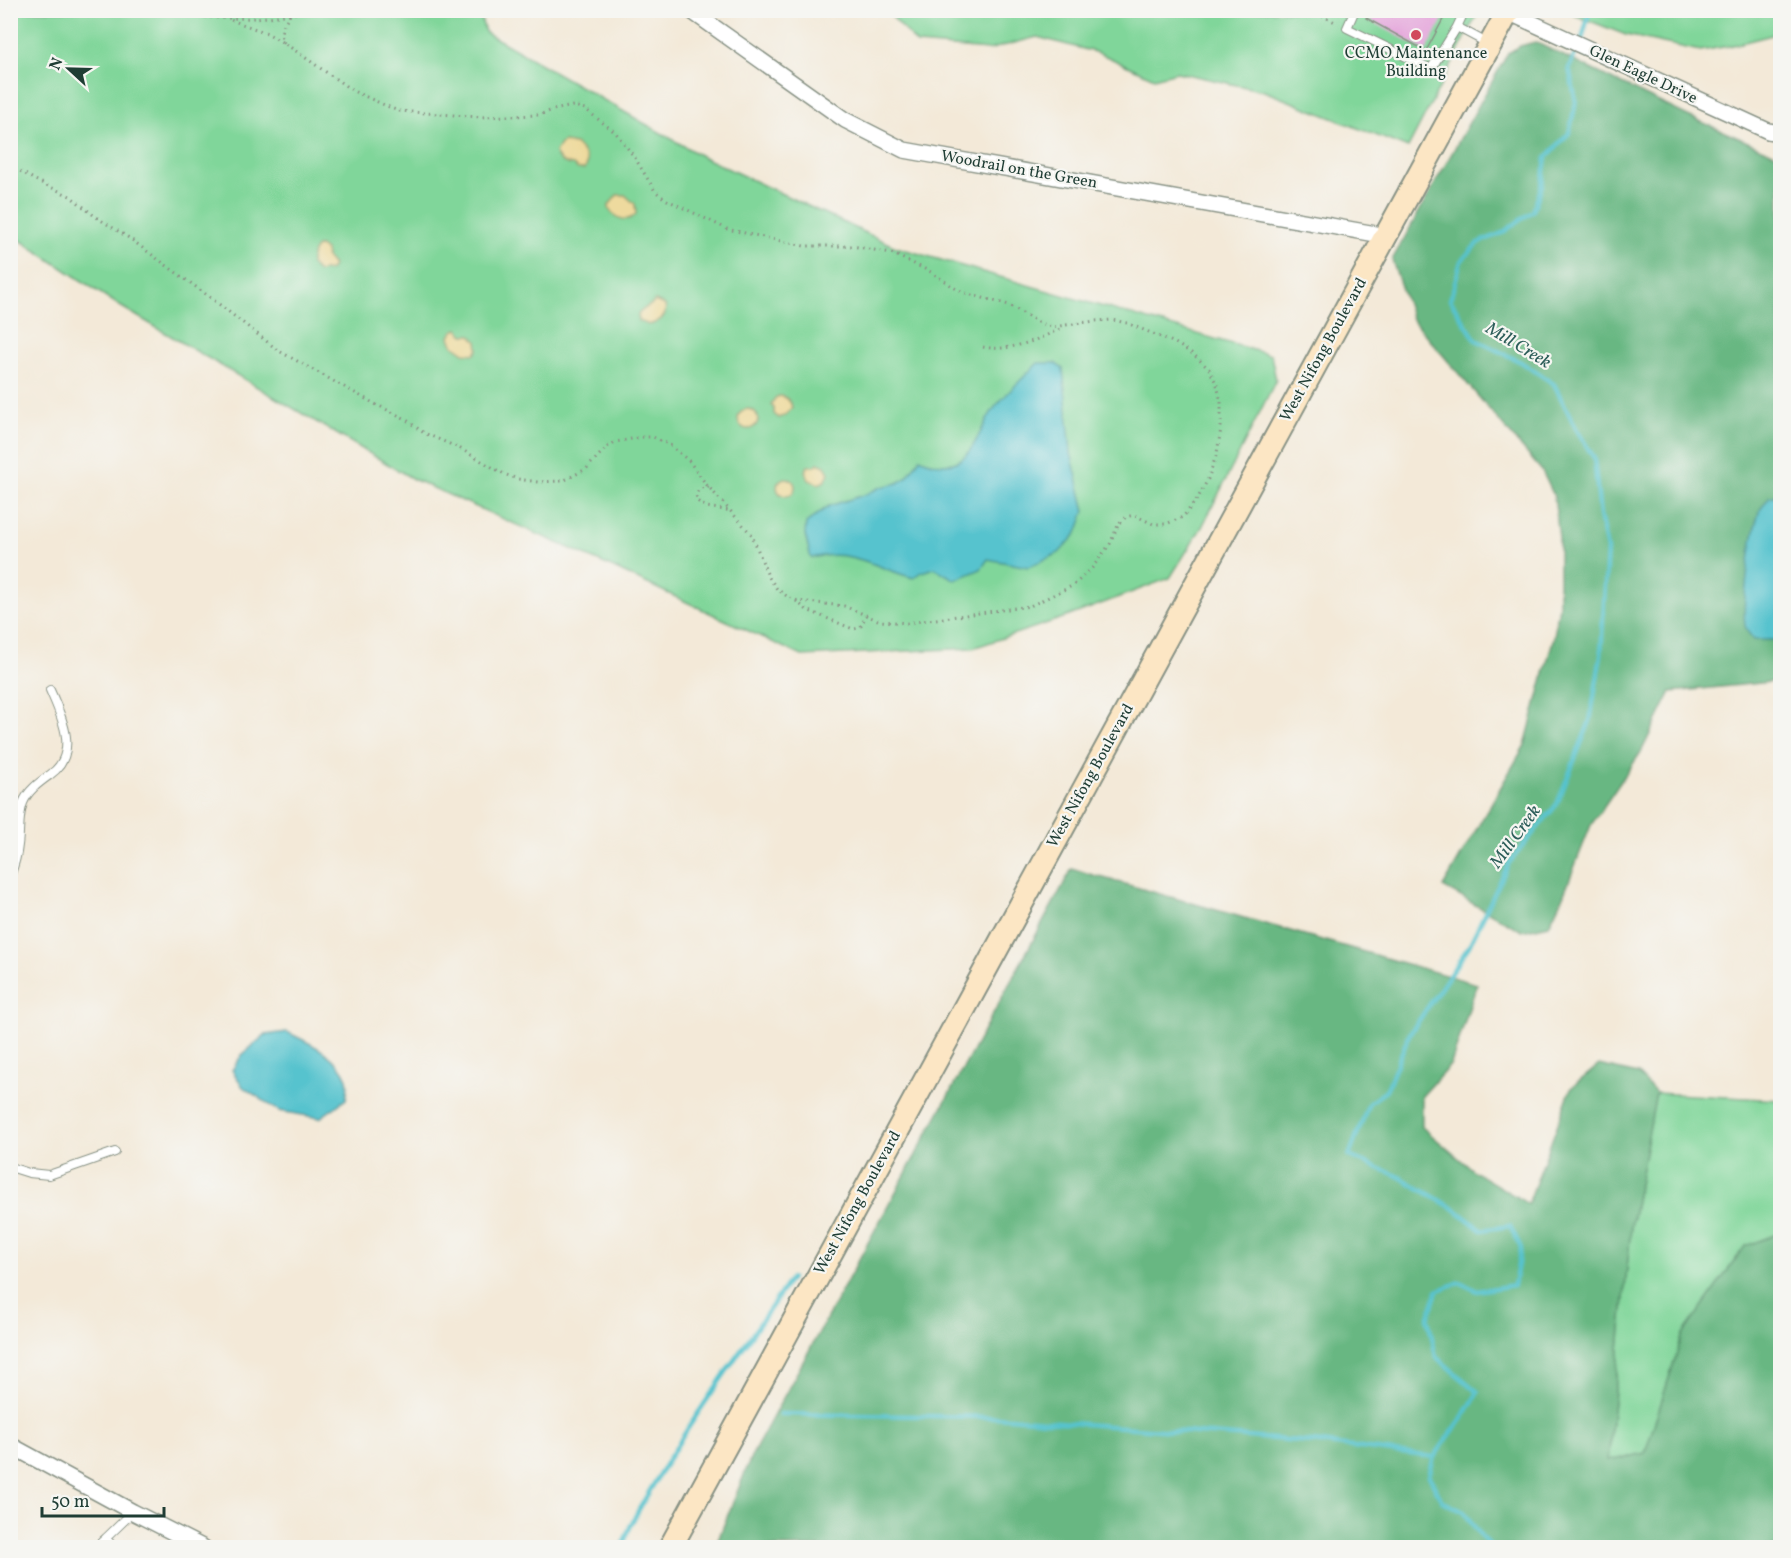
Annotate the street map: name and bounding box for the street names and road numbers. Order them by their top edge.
street label: Glen Eagle Drive [1585,40,1701,110]
street label: Woodrail on the Green [939,145,1099,195]
street label: West Nifong Boulevard [1275,274,1373,426]
street label: West Nifong Boulevard [1042,700,1140,852]
street label: West Nifong Boulevard [809,1127,907,1279]

